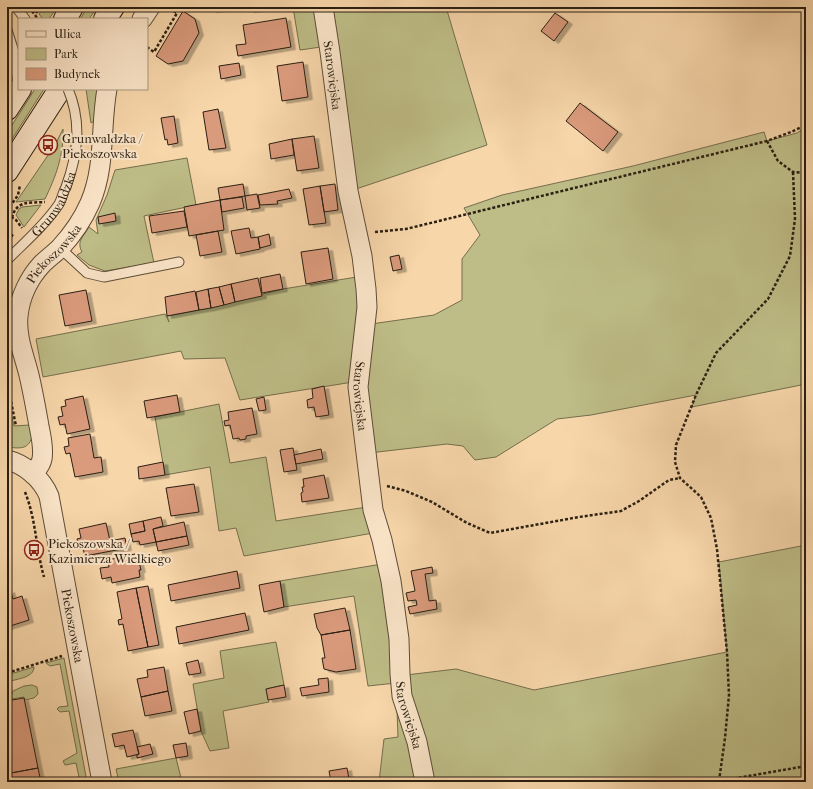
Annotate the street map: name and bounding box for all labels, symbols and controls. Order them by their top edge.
legend [18,18,148,90]
text: Ulica [54,27,81,41]
street label: Starowiejska [321,40,345,112]
text: Park [54,47,79,61]
text: Budynek [54,67,101,81]
place label: Grunwaldzka / Piekoszowska [62,131,144,161]
bus stop icon: Grunwaldzka / Piekoszowska [37,134,59,156]
street label: Grunwaldzka [28,169,78,239]
street label: Piekoszowska [23,220,85,286]
street label: Starowiejska [350,360,371,433]
place label: Piekoszowska / Kazimierza Wielkiego [48,536,171,566]
bus stop icon: Piekoszowska / Kazimierza Wielkiego [23,539,45,561]
street label: Piekoszowska [59,587,87,665]
street label: Starowiejska [393,681,426,751]

